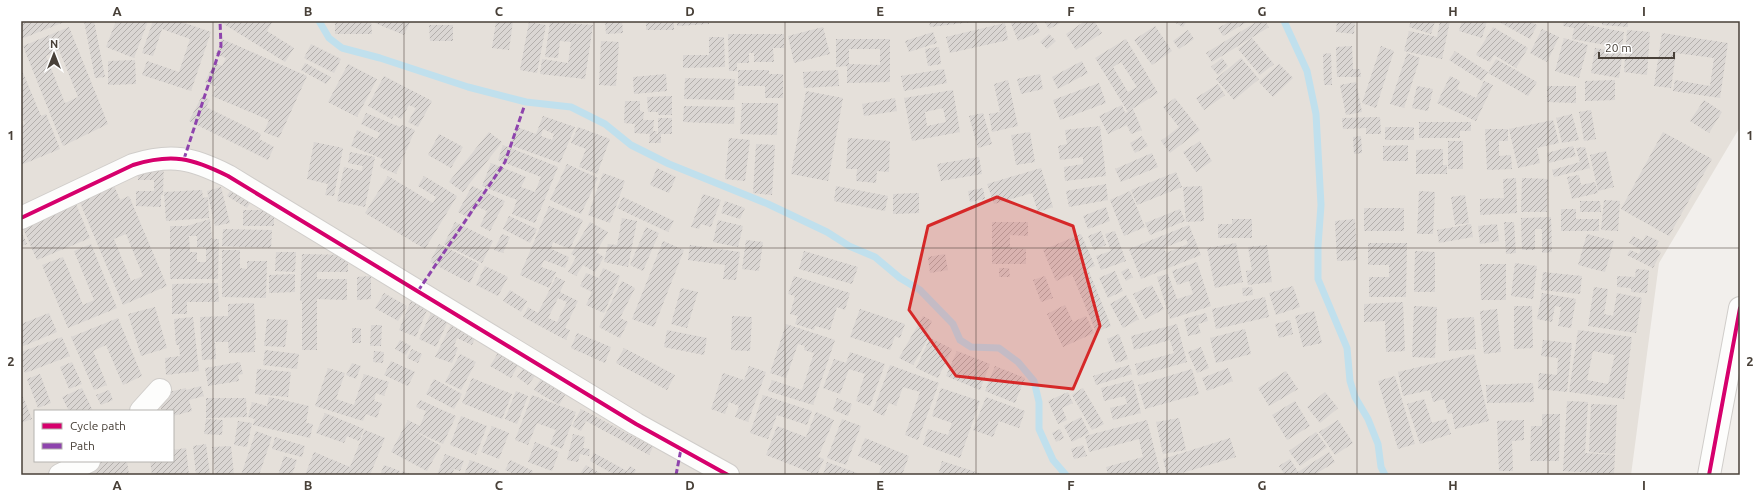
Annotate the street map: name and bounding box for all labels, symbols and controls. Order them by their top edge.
text: A [112,4,122,18]
text: B [304,4,313,18]
text: C [495,4,504,18]
text: D [685,4,695,18]
text: E [876,4,884,18]
text: F [1067,4,1075,18]
text: G [1258,4,1267,18]
text: H [1448,4,1458,18]
text: I [1642,4,1646,18]
north arrow [34,34,74,74]
scale bar [1599,34,1674,60]
text: N [50,38,58,50]
text: 20 m [1605,41,1632,54]
text: 1 [7,128,15,142]
text: 1 [1746,128,1754,142]
text: 2 [7,354,15,368]
text: 2 [1746,354,1754,368]
legend [34,410,174,462]
text: Cycle path [70,419,126,432]
text: Path [70,439,95,452]
text: A [112,478,122,492]
text: B [304,478,313,492]
text: C [495,478,504,492]
text: D [685,478,695,492]
text: E [876,478,884,492]
text: F [1067,478,1075,492]
text: G [1258,478,1267,492]
text: H [1448,478,1458,492]
text: I [1642,478,1646,492]

